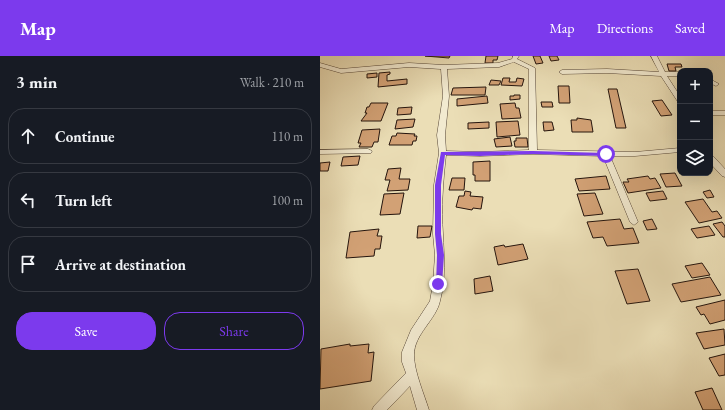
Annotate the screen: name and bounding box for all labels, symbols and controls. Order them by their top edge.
text: Map [20,16,56,41]
text: Map [549,19,575,37]
text: Directions [597,19,653,37]
text: Saved [675,19,705,37]
map controls [677,68,713,176]
button: + [677,68,713,104]
text: 3 min [16,71,57,93]
text: Walk · 210 m [240,74,304,91]
button: − [677,104,713,140]
icon: ahead [17,125,39,147]
text: Continue [55,127,115,146]
text: 110 m [272,128,303,145]
button: layers [677,140,713,176]
route start [597,145,615,163]
icon: left [17,189,39,211]
text: Turn left [55,191,112,210]
text: 100 m [272,192,303,209]
icon: arrive [17,253,39,275]
text: Arrive at destination [55,255,186,274]
route end [429,275,447,293]
button: Save [16,312,156,350]
button: Share [164,312,304,350]

